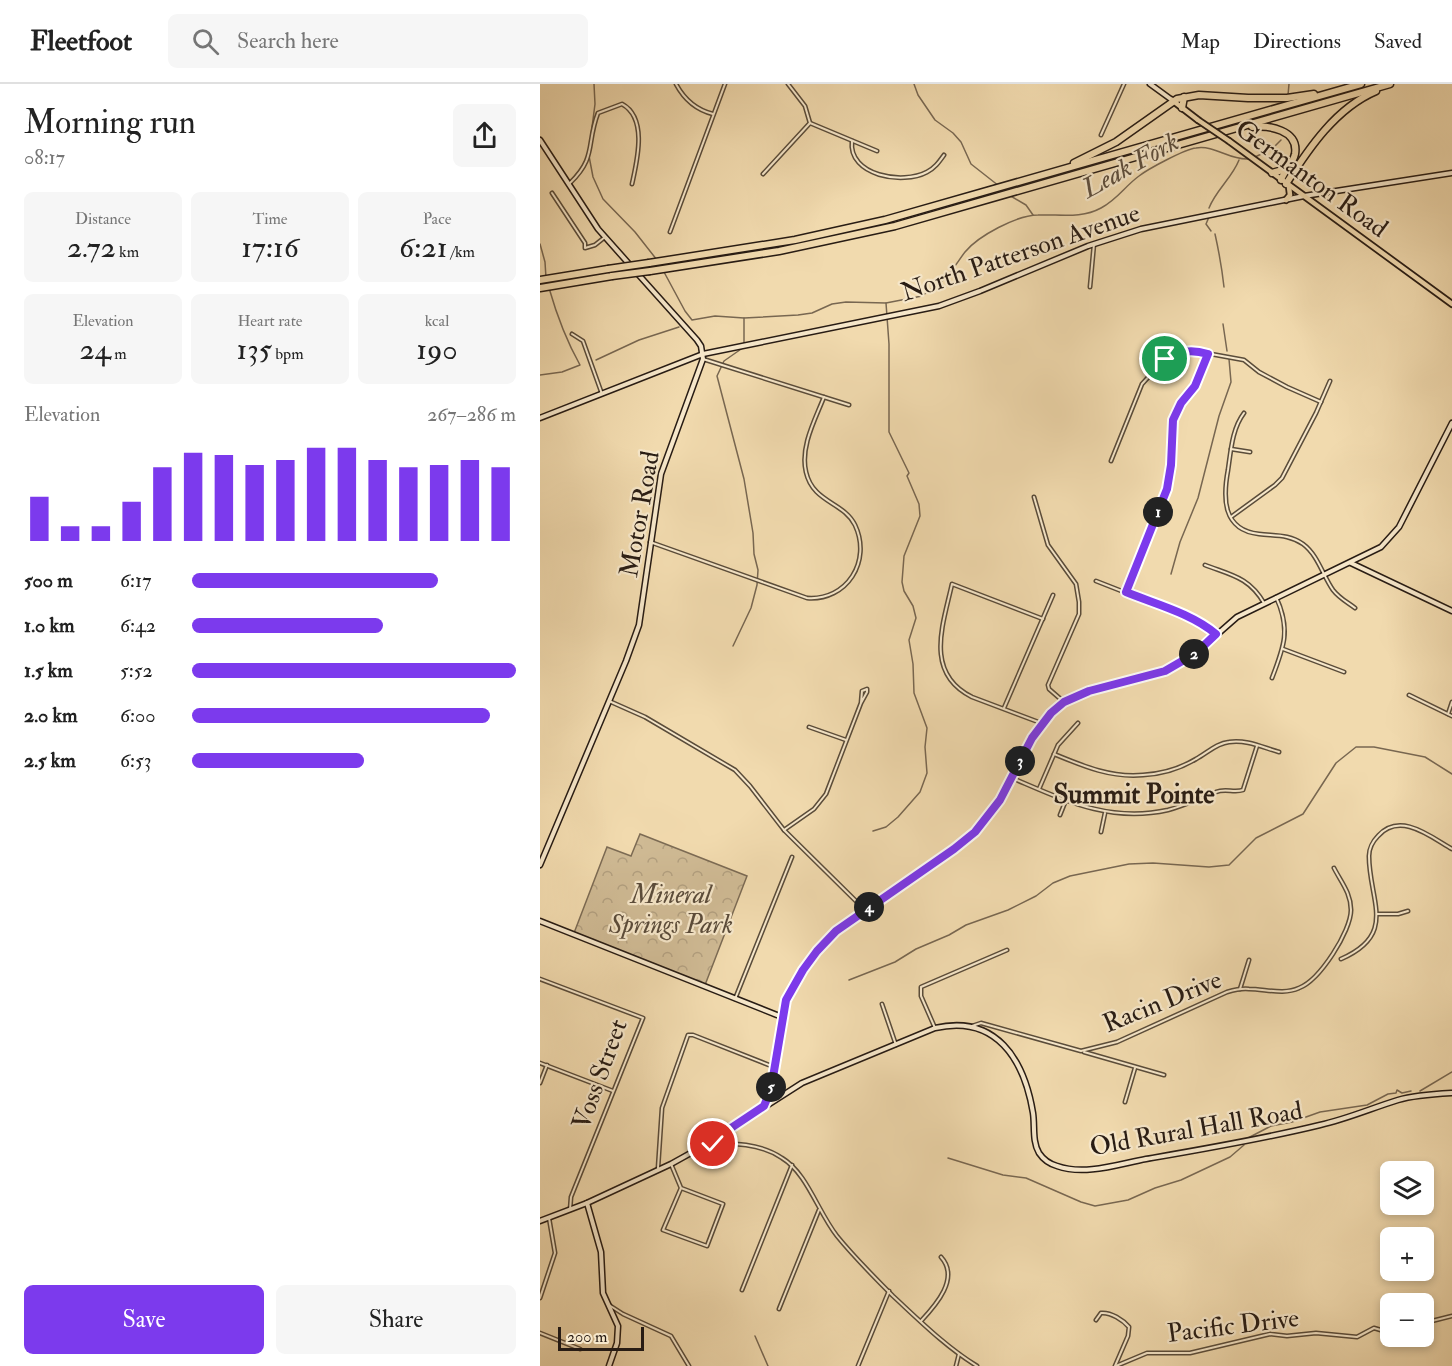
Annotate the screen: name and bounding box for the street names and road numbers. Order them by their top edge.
street label: Germanton Road [1229,113,1394,245]
street label: North Patterson Avenue [897,197,1144,309]
street label: Motor Road [613,448,667,580]
street label: Racin Drive [1098,964,1226,1040]
street label: Voss Street [565,1015,635,1134]
street label: Old Rural Hall Road [1087,1095,1305,1163]
street label: Pacific Drive [1165,1302,1301,1350]

